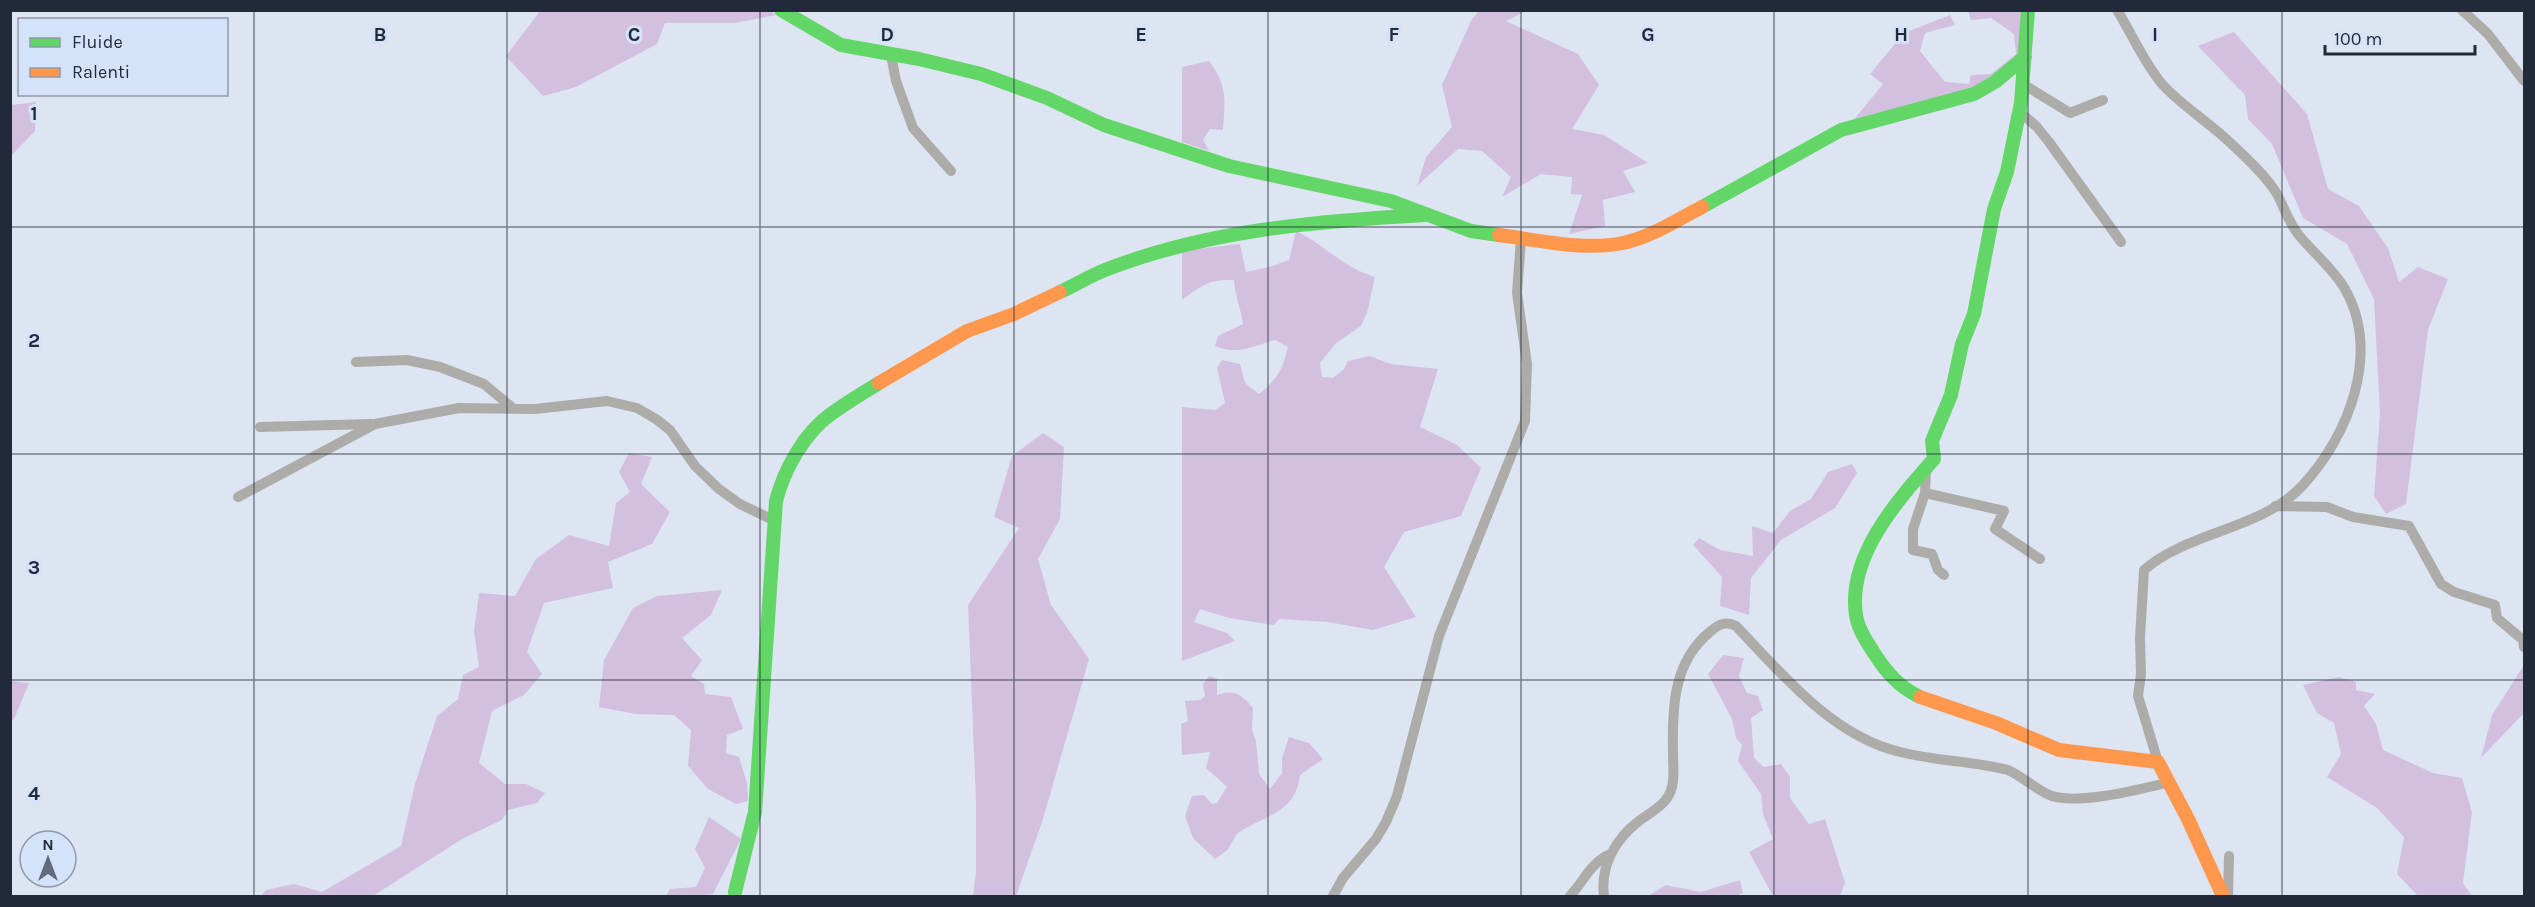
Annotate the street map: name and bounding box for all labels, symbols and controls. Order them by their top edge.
legend [18,18,228,96]
scale bar [2325,18,2475,56]
text: B [374,23,386,46]
text: C [628,23,640,46]
text: D [880,23,894,46]
text: E [1135,23,1147,46]
text: F [1389,23,1400,46]
text: G [1641,23,1655,46]
text: H [1894,23,1908,46]
text: I [2152,23,2158,46]
text: 100 m [2334,28,2382,50]
text: Fluide [72,31,123,53]
text: Ralenti [72,61,130,83]
text: 1 [30,102,38,125]
text: 2 [28,329,40,352]
text: 3 [28,556,40,579]
text: 4 [28,782,40,805]
north arrow [18,829,78,889]
text: N [42,835,54,854]

